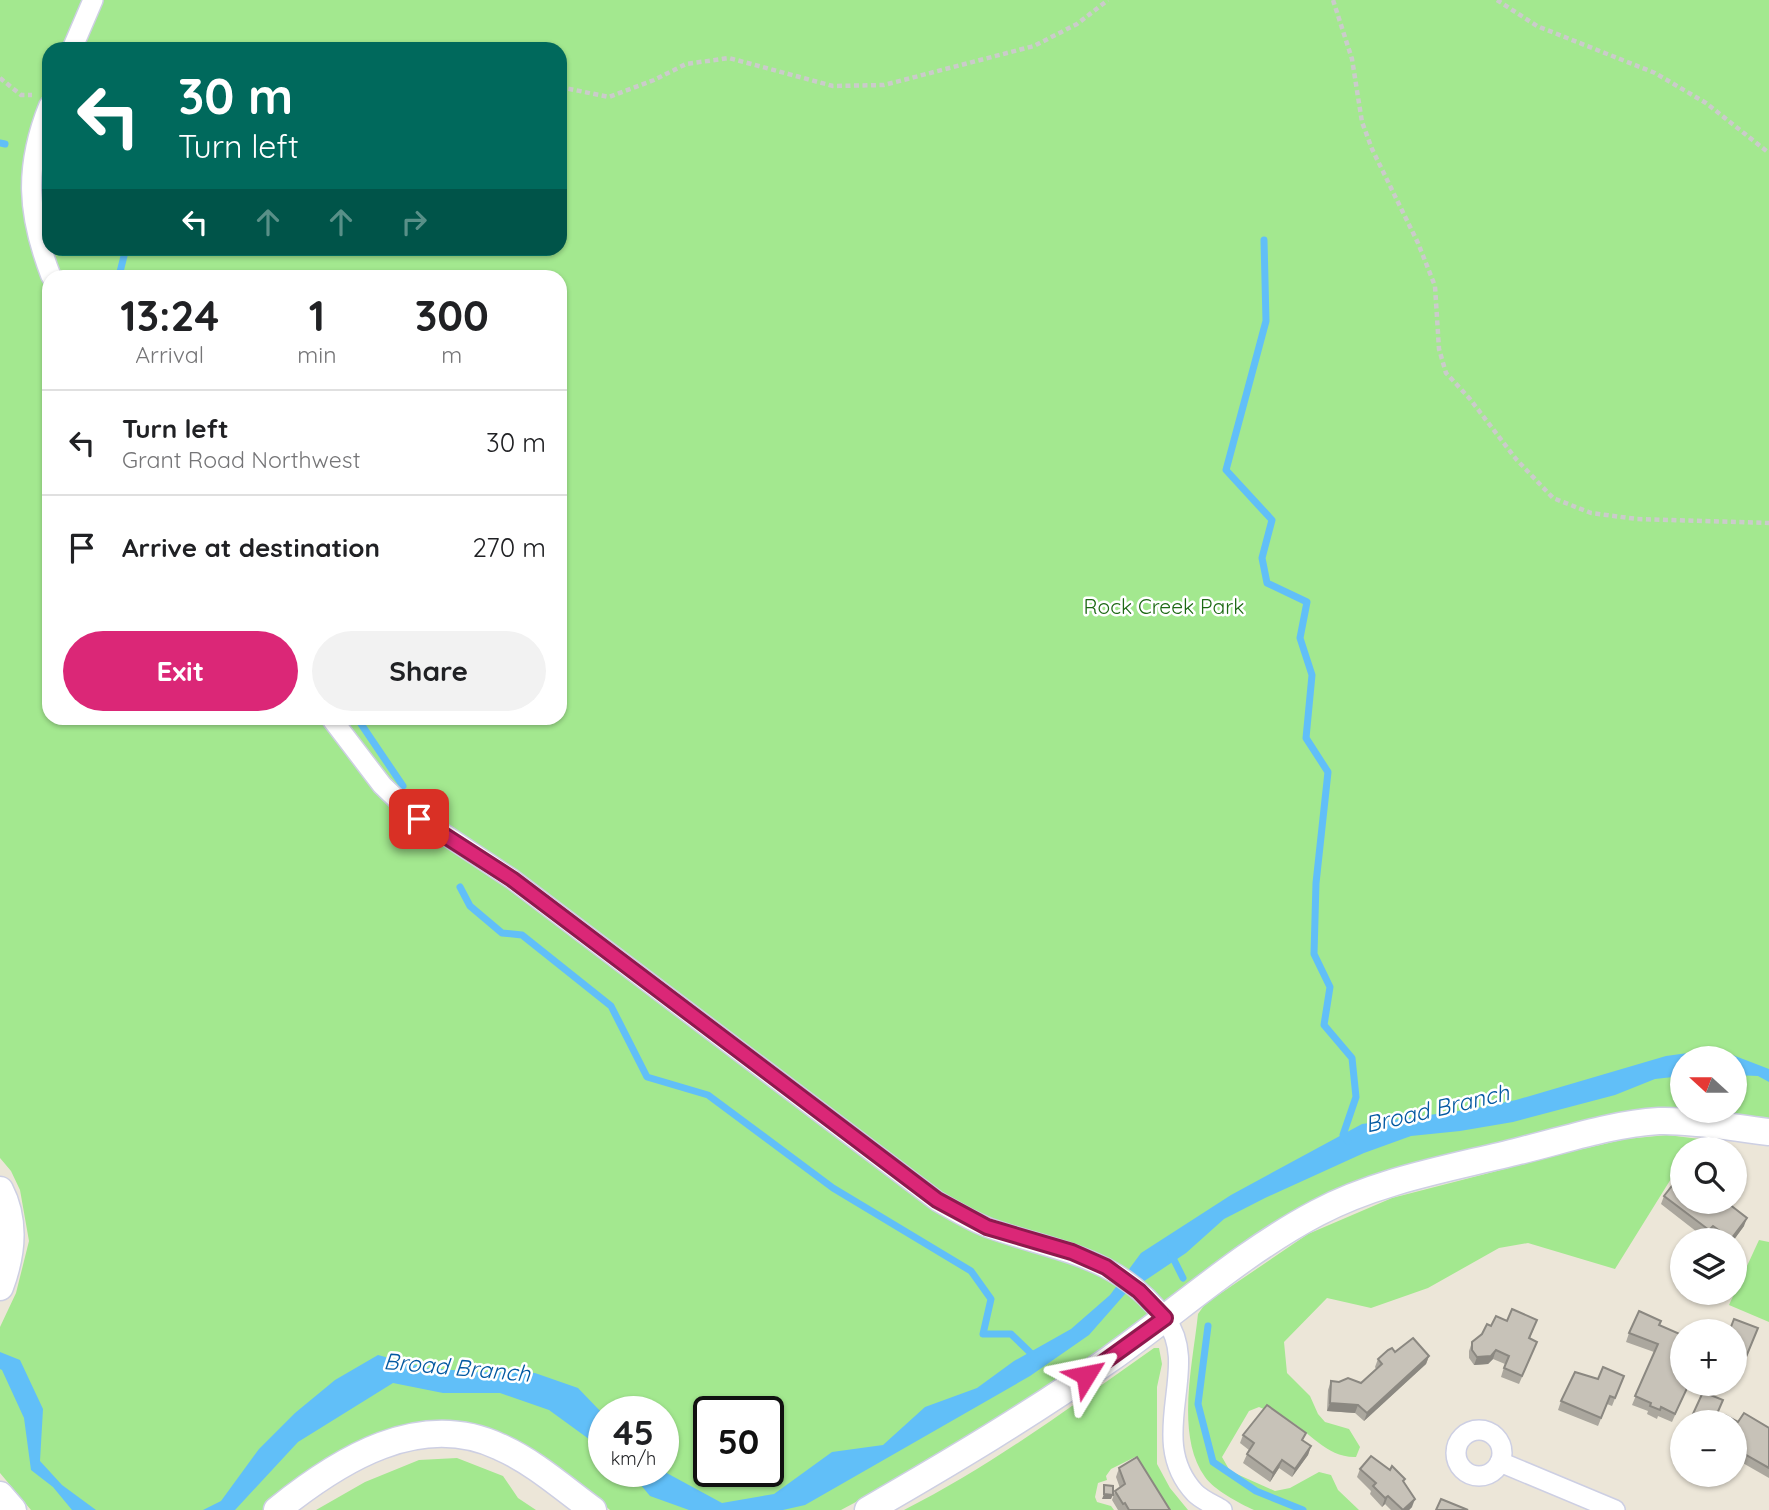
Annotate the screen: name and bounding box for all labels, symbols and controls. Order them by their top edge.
text: 30 m [178,65,293,126]
icon: left [63,70,154,161]
text: Turn left [178,126,299,166]
icon: left [176,203,214,241]
icon: ahead [249,203,287,241]
icon: ahead [322,203,360,241]
icon: right [395,203,433,241]
text: 13:24 [120,289,219,342]
text: 1 [309,289,325,342]
text: 300 [415,289,489,342]
text: Arrival [135,340,204,369]
text: min [297,340,337,369]
text: m [441,340,462,369]
text: Turn left [122,412,229,445]
icon: left [63,424,101,462]
text: 30 m [486,426,546,459]
text: Grant Road Northwest [122,445,360,474]
icon: arrive [63,529,101,567]
text: Arrive at destination [122,531,380,564]
text: 270 m [472,531,546,564]
park label: Rock Creek Park [1084,593,1245,619]
button: Exit [63,631,298,711]
button: Share [312,631,546,711]
pin [389,789,449,849]
icon: arrive [400,800,438,838]
north arrow [1670,1046,1746,1124]
map controls [1670,1046,1747,1487]
water label: Broad Branch [1362,1077,1513,1139]
button: search [1670,1137,1747,1214]
button: layers [1670,1228,1747,1305]
button: + [1670,1319,1747,1396]
position arrow [1049,1338,1123,1412]
water label: Broad Branch [382,1346,532,1388]
speed limit sign: 50 [693,1396,784,1487]
text: 45 [613,1410,654,1454]
button: − [1670,1410,1747,1487]
text: km/h [611,1447,656,1470]

